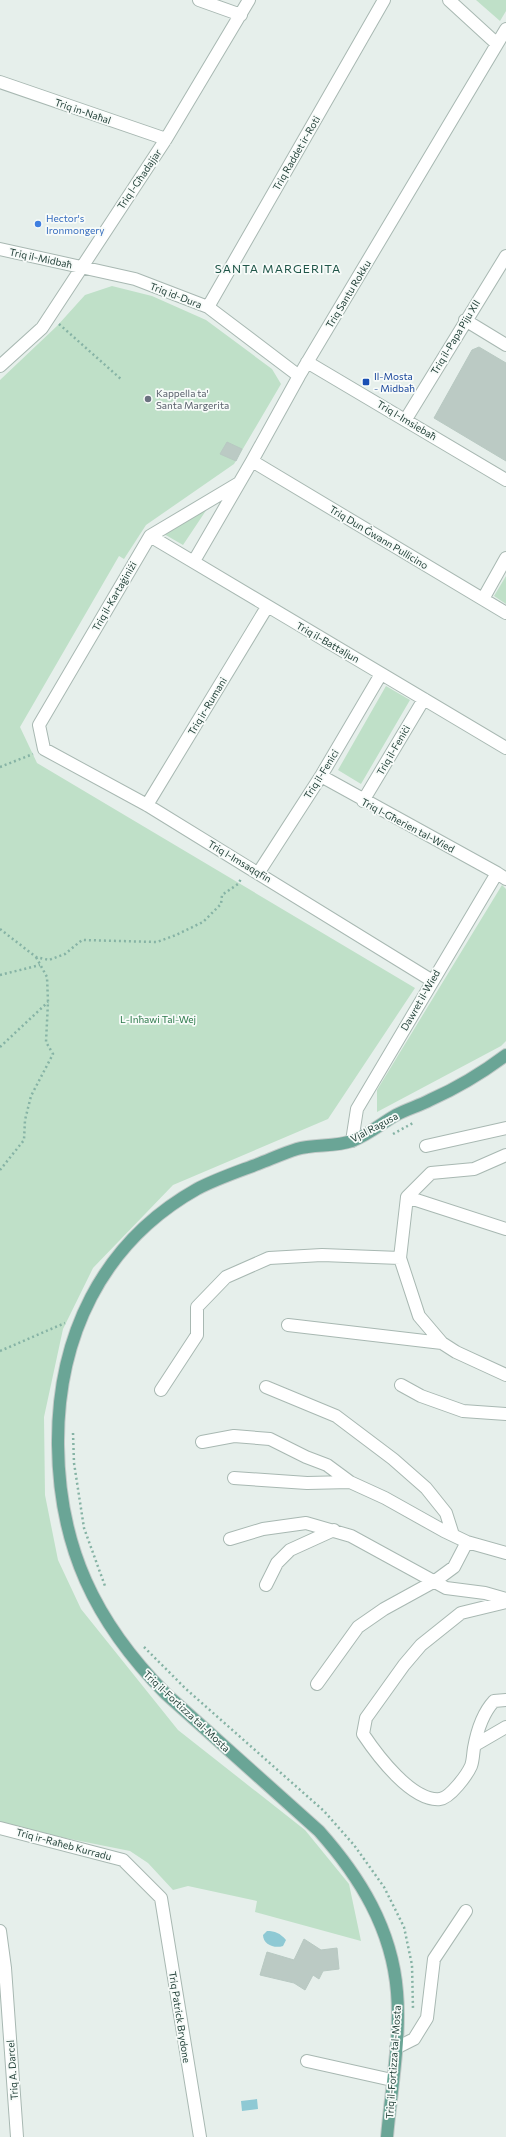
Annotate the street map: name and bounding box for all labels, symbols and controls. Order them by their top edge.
street label: Triq in-Naħal [53,96,113,126]
street label: Triq Raddet ir-Roti [270,113,322,193]
street label: Triq l-Għadajjar [114,147,164,211]
place label: Hector's Ironmongery [46,212,105,236]
marker: Hector's Ironmongery [33,219,43,229]
street label: Triq il-Midbaħ [8,245,74,271]
street label: Triq Santu Rokku [323,258,373,330]
district label: SANTA MARGERITA [215,261,341,275]
street label: Triq id-Dura [148,280,204,310]
street label: Triq il-Papa Piju XII [428,297,482,377]
place label: Il-Mosta - Midbaħ [374,370,415,394]
marker: Il-Mosta - Midbaħ [361,377,371,387]
place label: Kappella ta' Santa Margerita [156,387,229,411]
marker: Kappella ta' Santa Margerita [143,394,153,404]
street label: Triq l-Imsiebaħ [375,397,439,443]
street label: Triq Dun Ġwann Pullicino [328,503,430,571]
street label: Triq il-Kartaġiniżi [89,559,139,633]
street label: Triq il-Battaljun [294,619,362,665]
street label: Triq ir-Rumani [185,675,229,737]
street label: Triq il-Feniċi [374,723,412,777]
street label: Triq il-Fenici [301,747,341,801]
street label: Triq l-Għerien tal-Wied [359,795,457,855]
street label: Triq l-Imsaqqfin [206,837,274,885]
street label: Dawret il-Wied [398,967,442,1033]
park label: L-Inħawi Tal-Wej [120,1013,196,1025]
street label: Vjal Ragusa [348,1110,400,1144]
street label: Triq il-Fortizza tal-Mosta [141,1668,233,1754]
street label: Triq ir-Raħeb Kurradu [15,1826,113,1862]
street label: Triq Patrick Brydone [167,1970,193,2064]
street label: Triq il-Fortizza tal-Mosta [383,2005,403,2119]
street label: Triq A. Darcel [4,2040,20,2100]

